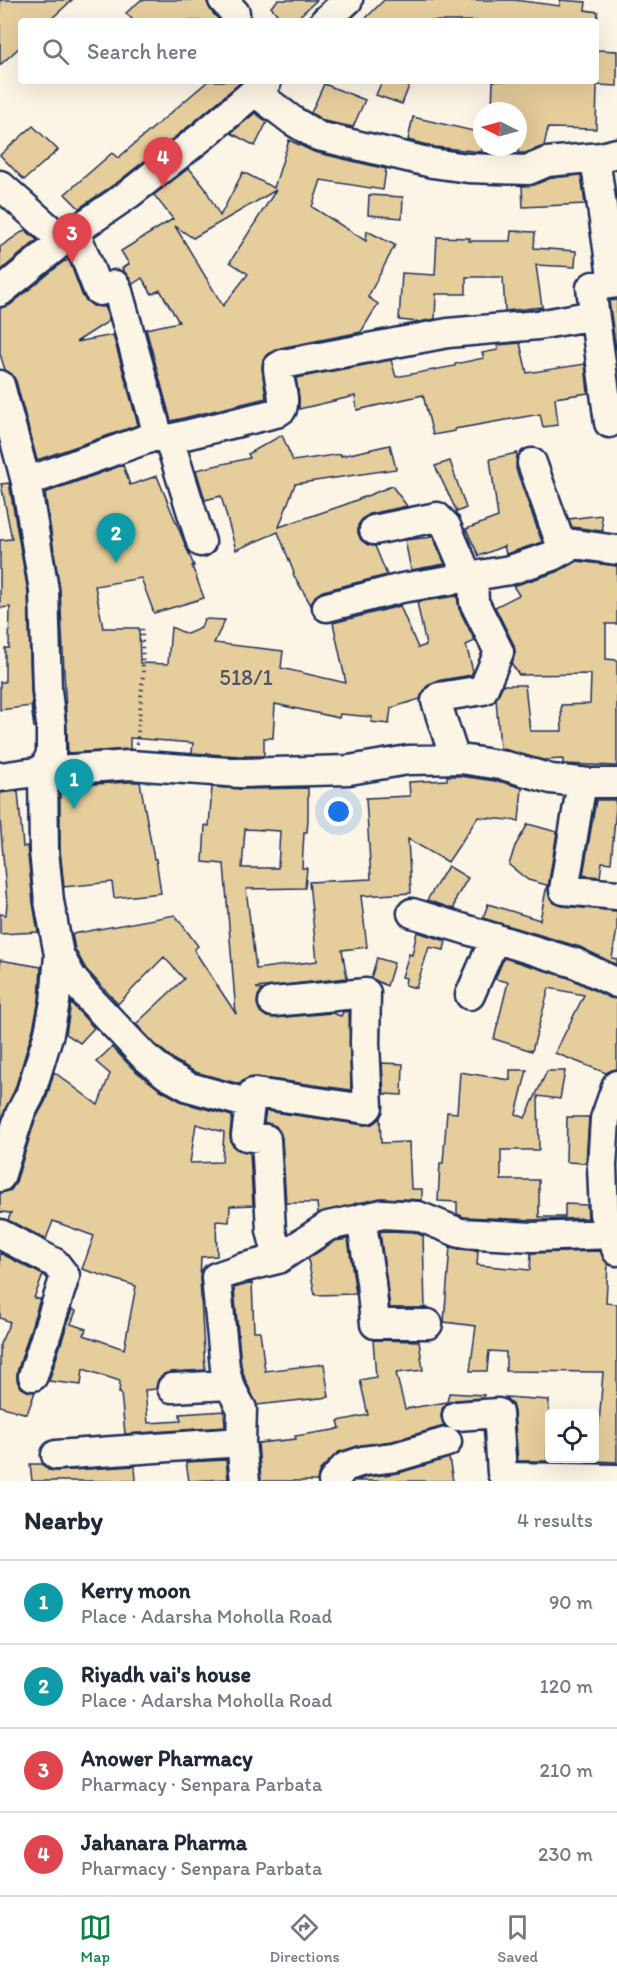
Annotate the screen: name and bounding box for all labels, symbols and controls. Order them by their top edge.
search box [18,18,599,84]
icon: search [39,35,72,68]
text: Search here [87,38,197,65]
north arrow [473,102,527,156]
pin: 4 [144,138,182,187]
pin: 3 [52,214,92,263]
pin: 2 [96,514,136,563]
house number: 518/1 [219,664,273,691]
pin: 1 [54,760,94,809]
your location [324,797,353,826]
map controls [545,1409,599,1463]
button: locate [545,1409,599,1463]
text: Nearby [24,1504,103,1536]
text: 4 results [517,1508,593,1532]
text: Kerry moon [81,1577,190,1604]
text: 1 [39,1590,48,1614]
text: 90 m [549,1590,593,1614]
text: Place · Adarsha Moholla Road [81,1604,332,1628]
text: Riyadh vai's house [81,1661,251,1688]
text: 2 [38,1674,49,1698]
text: 120 m [540,1674,593,1698]
text: Place · Adarsha Moholla Road [81,1688,332,1712]
text: Anower Pharmacy [81,1745,253,1772]
text: 3 [38,1758,49,1782]
text: 210 m [540,1758,593,1782]
text: Pharmacy · Senpara Parbata [81,1772,322,1796]
text: Jahanara Pharma [81,1829,247,1856]
text: 4 [37,1842,50,1866]
text: 230 m [538,1842,593,1866]
text: Pharmacy · Senpara Parbata [81,1856,322,1880]
tab: Map [79,1911,112,1966]
tab: Directions [269,1911,340,1966]
tab: Saved [497,1911,538,1966]

